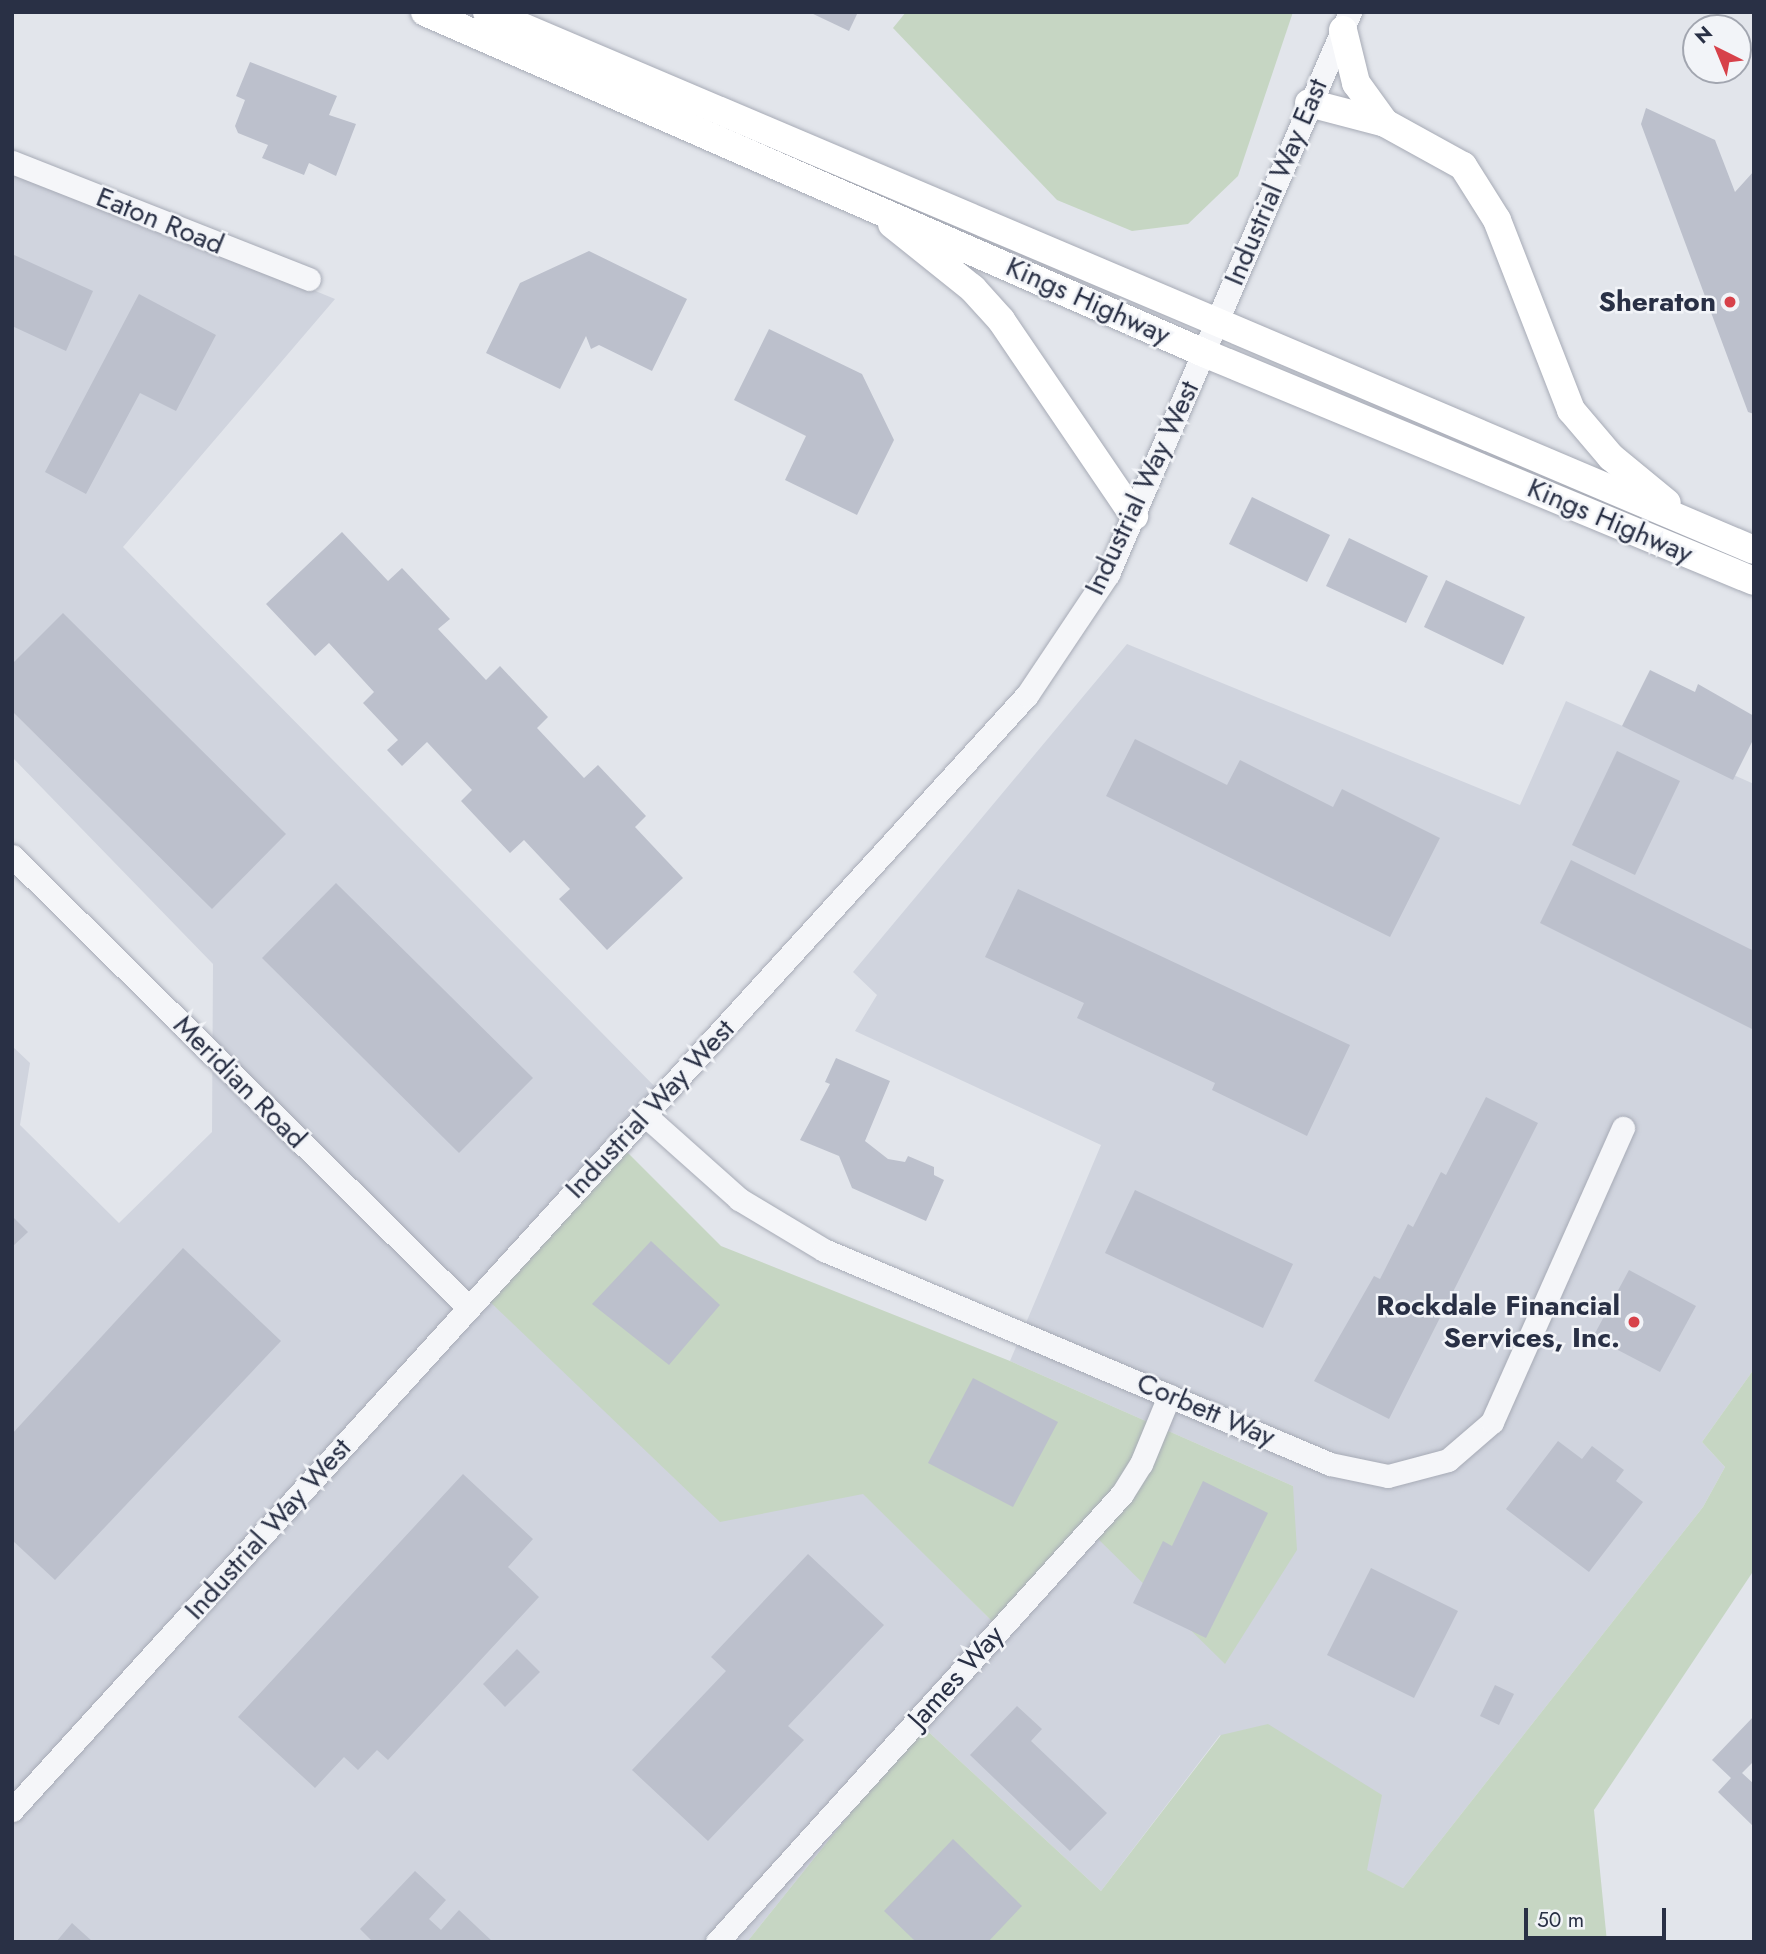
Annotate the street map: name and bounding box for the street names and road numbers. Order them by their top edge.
street label: Industrial Way East [1217,74,1335,290]
street label: Eaton Road [91,180,229,262]
street label: Kings Highway [1001,250,1175,352]
street label: Industrial Way West [1078,376,1206,600]
street label: Kings Highway [1522,471,1698,571]
street label: Meridian Road [167,1009,313,1155]
street label: Industrial Way West [559,1013,741,1205]
street label: Corbett Way [1132,1366,1280,1454]
street label: Industrial Way West [178,1431,358,1627]
street label: James Way [901,1619,1011,1735]

